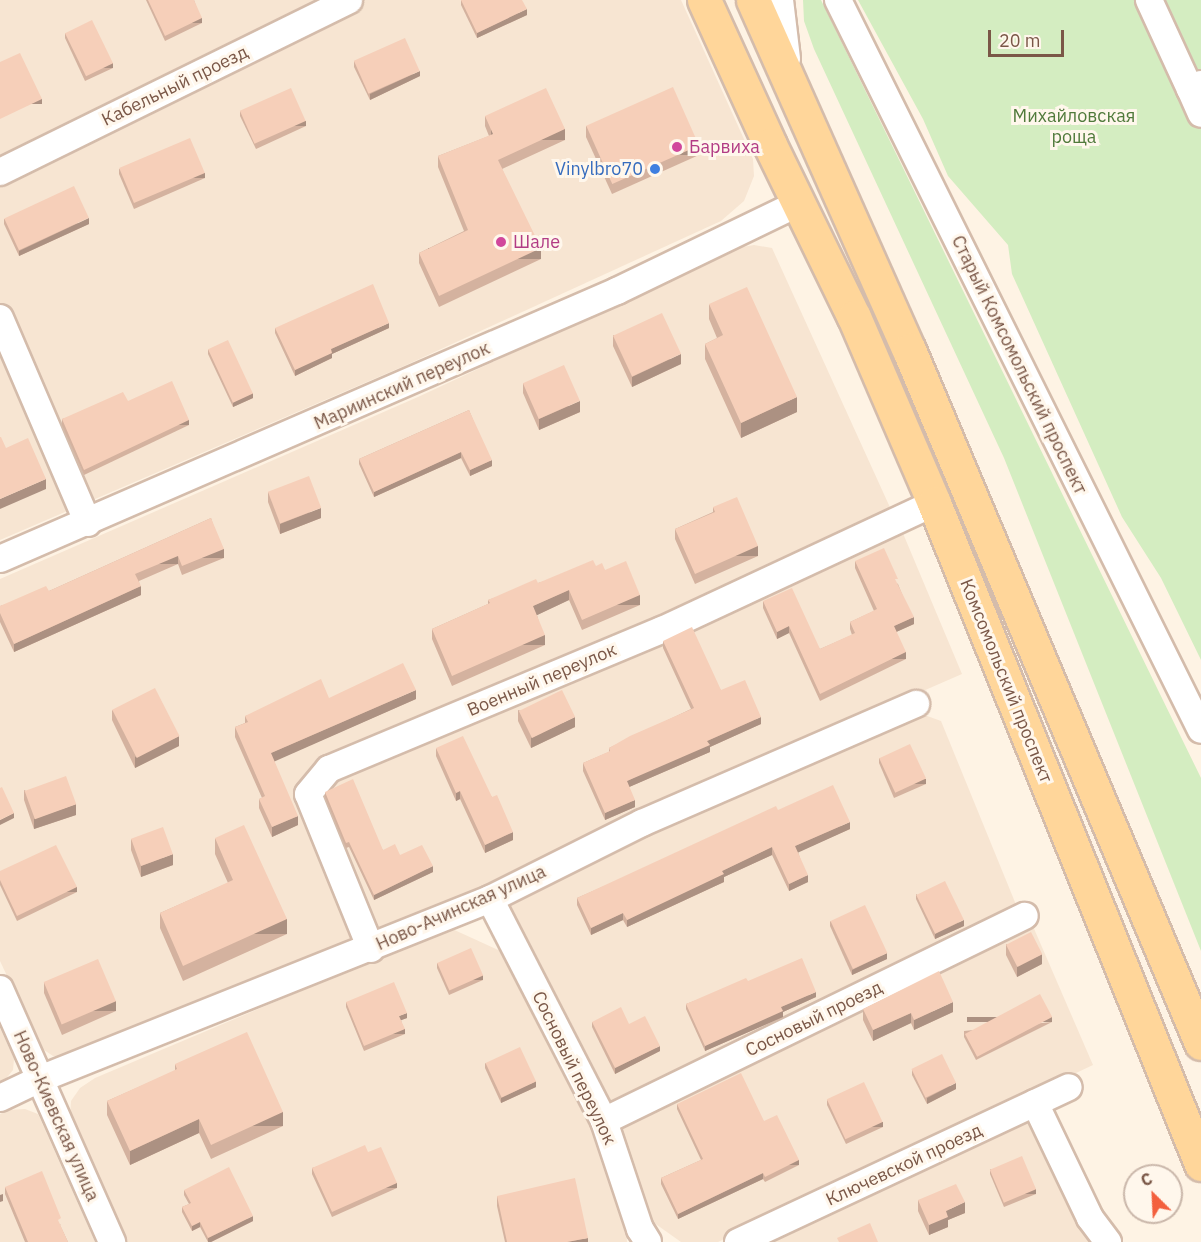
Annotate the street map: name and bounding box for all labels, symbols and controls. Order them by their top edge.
scale bar [991,18,1068,56]
text: 20 m [999,29,1041,52]
street label: Кабельный проезд [98,41,252,131]
park label: Михайловская роща [1013,106,1135,148]
place label: Барвиха [689,136,760,158]
marker: Барвиха [670,140,684,154]
place label: Vinylbro70 [555,158,643,180]
marker: Vinylbro70 [648,162,662,176]
place label: Шале [513,231,560,253]
street label: Старый Комсомольский проспект [947,232,1091,498]
marker: Шале [494,235,508,249]
street label: Мариинский переулок [311,337,493,435]
street label: Комсомольский проспект [955,576,1057,786]
street label: Военный переулок [464,639,620,721]
street label: Ново-Ачинская улица [373,861,549,955]
street label: Сосновый проезд [742,977,886,1061]
street label: Сосновый переулок [527,988,621,1148]
street label: Ново-Киевская улица [9,1027,103,1205]
street label: Ключевской проезд [822,1119,986,1211]
north arrow [1123,1164,1183,1224]
text: С [1138,1168,1155,1191]

